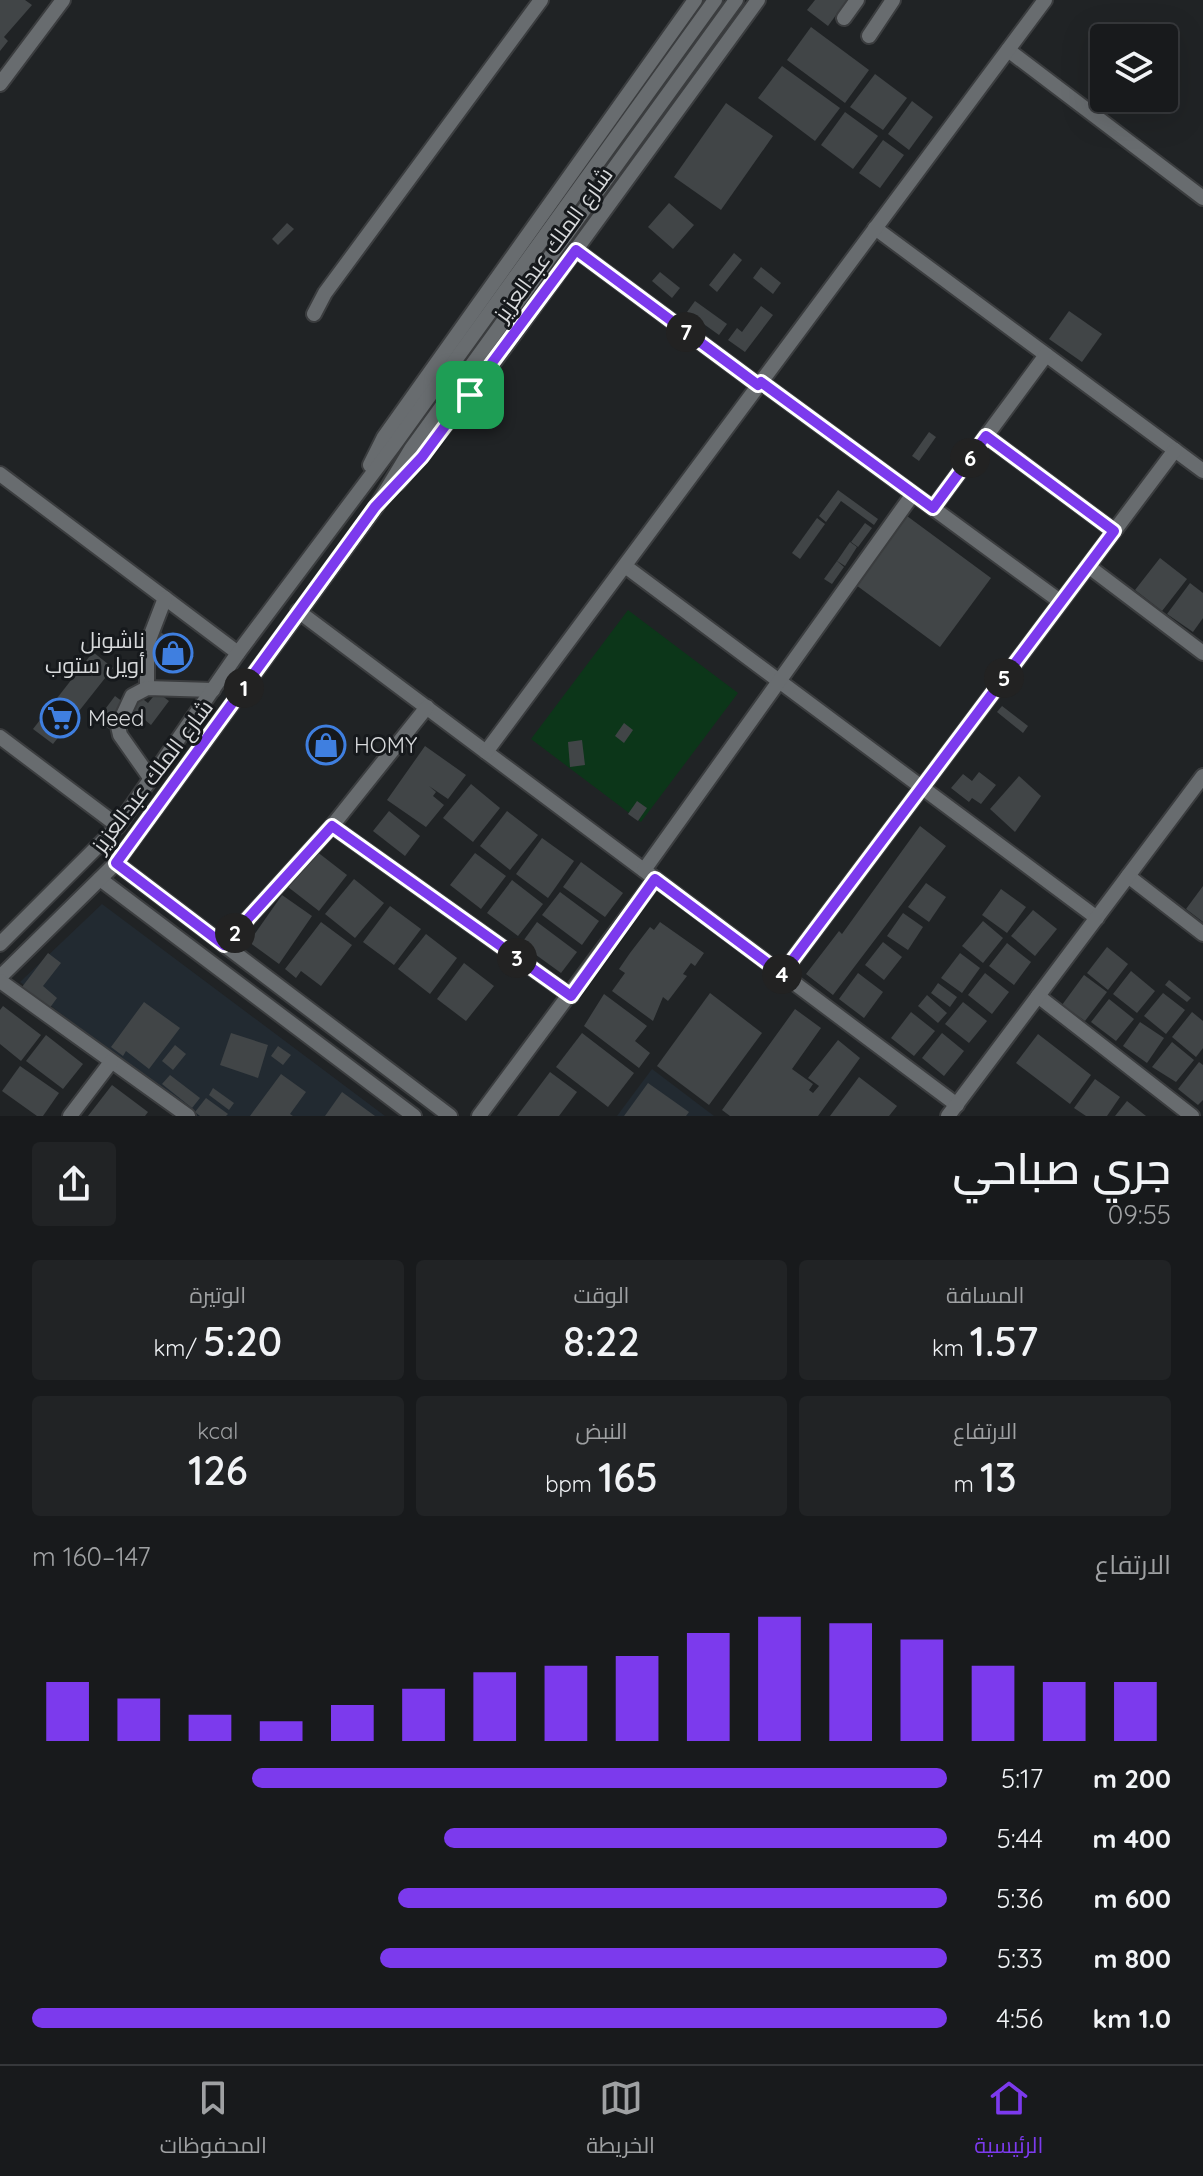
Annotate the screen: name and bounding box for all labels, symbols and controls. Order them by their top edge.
map controls [1090,24,1178,112]
button: layers [1090,24,1178,112]
street label: شارع الملك عبدالعزيز [486,161,619,329]
pin: 7 [666,312,706,352]
text: 7 [680,318,692,346]
pin [436,361,504,429]
icon: arrive [448,373,492,417]
pin: 6 [950,438,990,478]
text: 6 [964,444,976,472]
place label: ناشونل أويل ستوب [45,626,145,679]
shop icon: ناشونل أويل ستوب [152,632,194,674]
pin: 5 [984,658,1024,698]
text: 5 [998,664,1010,692]
pin: 1 [224,668,264,708]
text: 1 [240,674,248,702]
street label: شارع الملك عبدالعزيز [84,694,219,860]
supermarket icon: Meed [39,697,81,739]
place label: Meed [88,704,144,732]
shop icon: HOMY [305,724,347,766]
place label: HOMY [354,731,417,759]
pin: 2 [215,913,255,953]
text: 2 [229,919,241,947]
pin: 3 [497,938,537,978]
text: 3 [511,944,523,972]
pin: 4 [762,954,802,994]
text: 4 [776,960,788,988]
text: جري صباحي [952,1140,1171,1195]
button: share [32,1142,116,1226]
text: 09:55 [1108,1198,1171,1231]
text: الوتيرة [190,1281,246,1309]
text: الوقت [574,1281,630,1309]
text: المسافة [946,1281,1024,1309]
text: 5:20 [203,1316,282,1366]
text: 8:22 [563,1316,640,1366]
text: 1.57 [970,1316,1038,1366]
text: /km [154,1334,203,1362]
text: km [932,1334,970,1362]
text: kcal [197,1417,238,1445]
text: النبض [576,1417,627,1445]
text: الارتفاع [953,1417,1017,1445]
text: 126 [188,1445,248,1495]
text: 165 [598,1452,658,1502]
text: 13 [980,1452,1017,1502]
text: bpm [545,1470,598,1498]
text: m [954,1470,980,1498]
text: 147–160 m [32,1540,151,1573]
text: الارتفاع [1095,1548,1171,1581]
text: 5:17 [1001,1762,1043,1795]
text: 200 m [1093,1762,1171,1795]
text: 5:44 [997,1822,1043,1855]
text: 400 m [1093,1822,1171,1855]
text: 5:36 [996,1882,1043,1915]
text: 600 m [1093,1882,1171,1915]
text: 5:33 [997,1942,1043,1975]
text: 800 m [1094,1942,1171,1975]
text: 4:56 [996,2002,1043,2035]
text: 1.0 km [1092,2002,1171,2035]
tab: المحفوظات [160,2076,267,2166]
tab: الخريطة [586,2076,655,2166]
tab: الرئيسية [974,2076,1043,2166]

